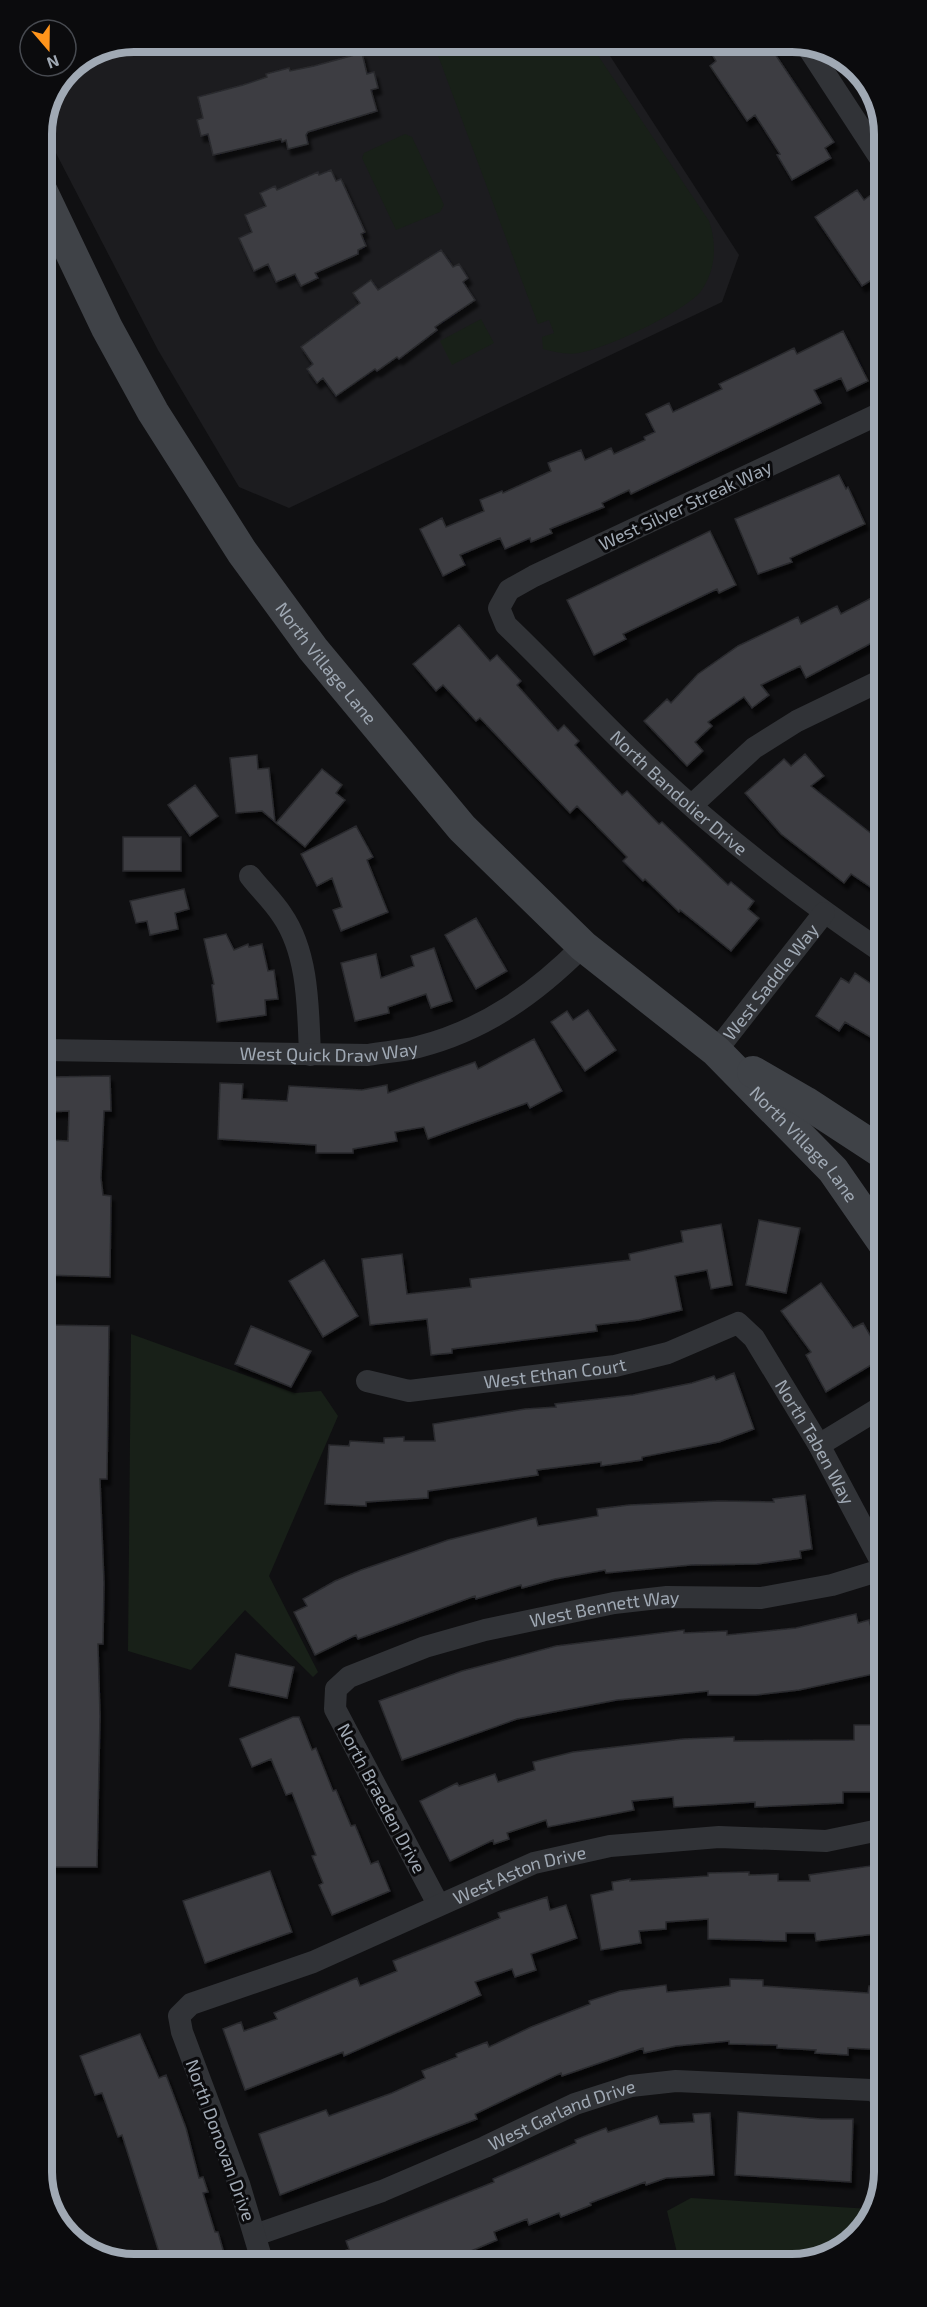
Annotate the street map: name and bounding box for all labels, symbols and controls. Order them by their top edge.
north arrow [18,18,78,78]
text: N [45,52,62,73]
street label: West Silver Streak Way [595,455,775,555]
street label: North Village Lane [271,598,382,729]
street label: North Bandolier Drive [606,725,752,860]
street label: West Saddle Way [718,919,823,1044]
street label: West Quick Draw Way [239,1036,420,1067]
street label: North Village Lane [745,1081,863,1206]
street label: West Ethan Court [482,1353,628,1393]
street label: North Taben Way [771,1375,860,1508]
street label: West Bennett Way [528,1586,680,1631]
street label: North Braeden Drive [333,1719,431,1877]
street label: West Aston Drive [450,1841,588,1909]
street label: North Donovan Drive [181,2056,261,2224]
street label: West Garland Drive [485,2074,638,2155]

